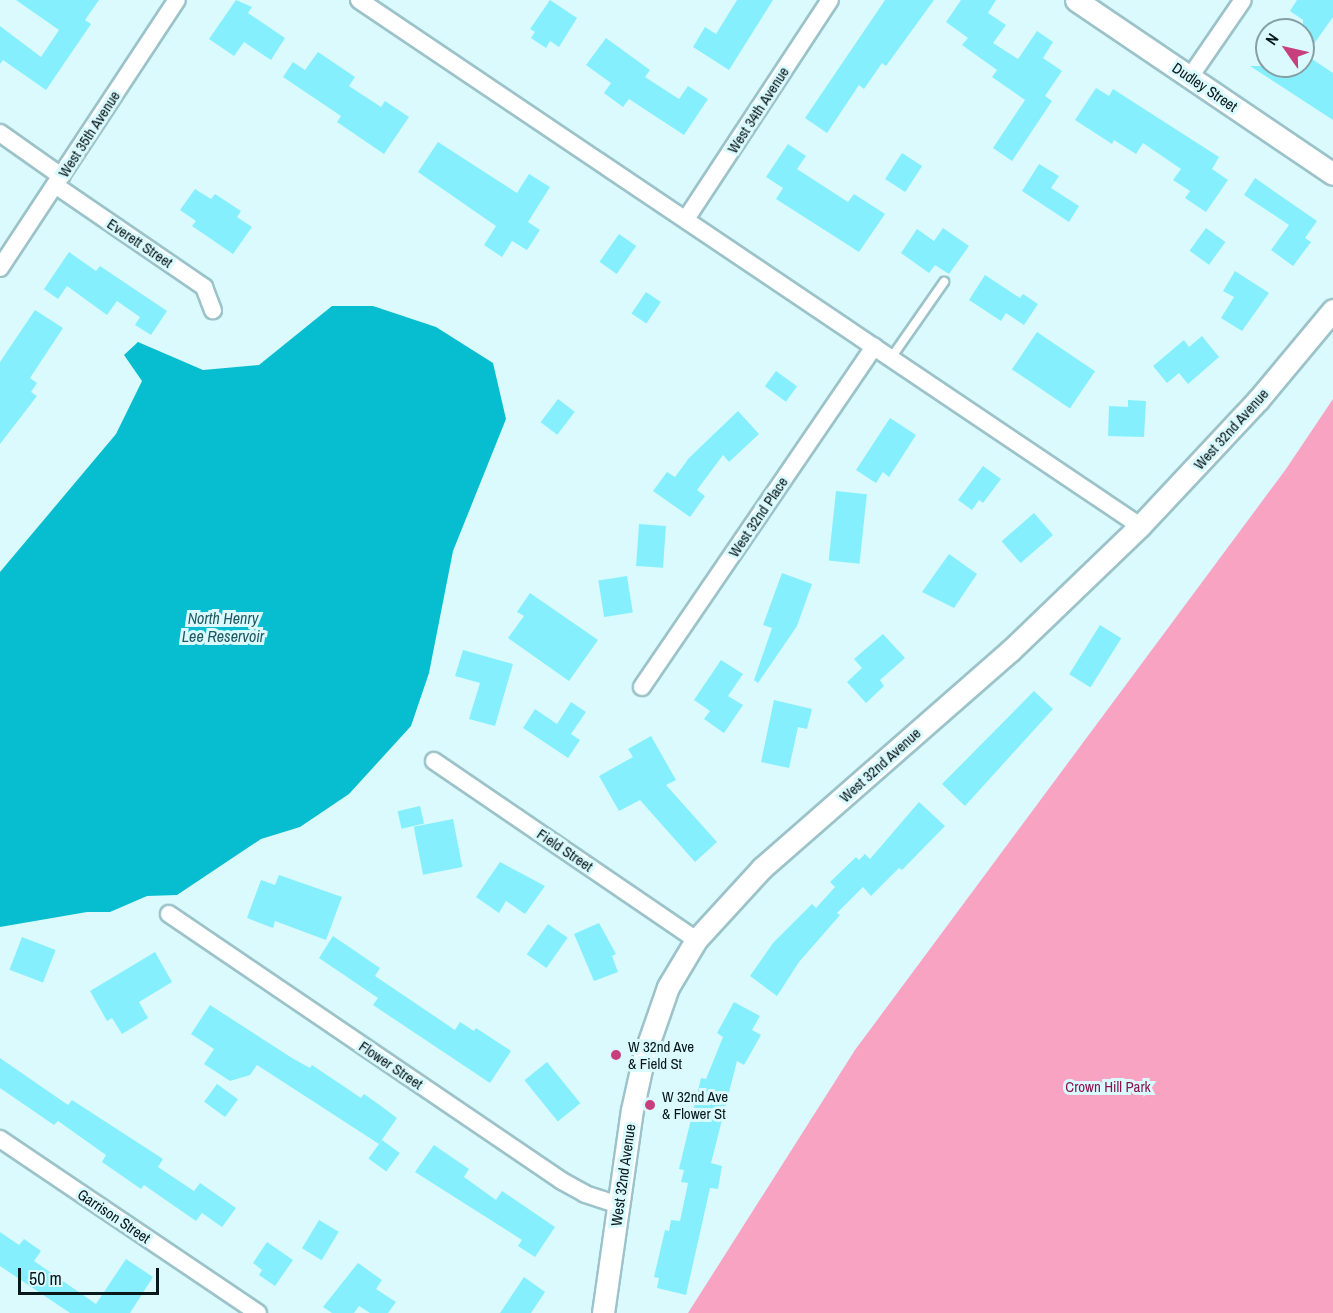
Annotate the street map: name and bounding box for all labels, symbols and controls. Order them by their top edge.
north arrow [1255,18,1315,78]
text: N [1260,29,1284,49]
street label: Dudley Street [1169,59,1241,115]
street label: West 34th Avenue [723,63,793,157]
street label: West 35th Avenue [54,87,124,181]
street label: Everett Street [104,215,176,271]
street label: West 32nd Avenue [1190,385,1272,473]
street label: West 32nd Place [725,474,791,560]
water label: North Henry Lee Reservoir [182,608,264,646]
street label: West 32nd Avenue [836,724,924,806]
street label: Field Street [534,825,596,875]
street label: Flower Street [356,1037,426,1093]
place label: W 32nd Ave & Field St [628,1037,695,1072]
marker: W 32nd Ave & Field St [609,1048,623,1062]
park label: Crown Hill Park [1065,1078,1151,1096]
place label: W 32nd Ave & Flower St [662,1087,729,1122]
marker: W 32nd Ave & Flower St [643,1098,657,1112]
street label: West 32nd Avenue [607,1122,639,1228]
street label: Garrison Street [74,1185,154,1247]
scale bar [21,1256,162,1294]
text: 50 m [29,1266,62,1291]

